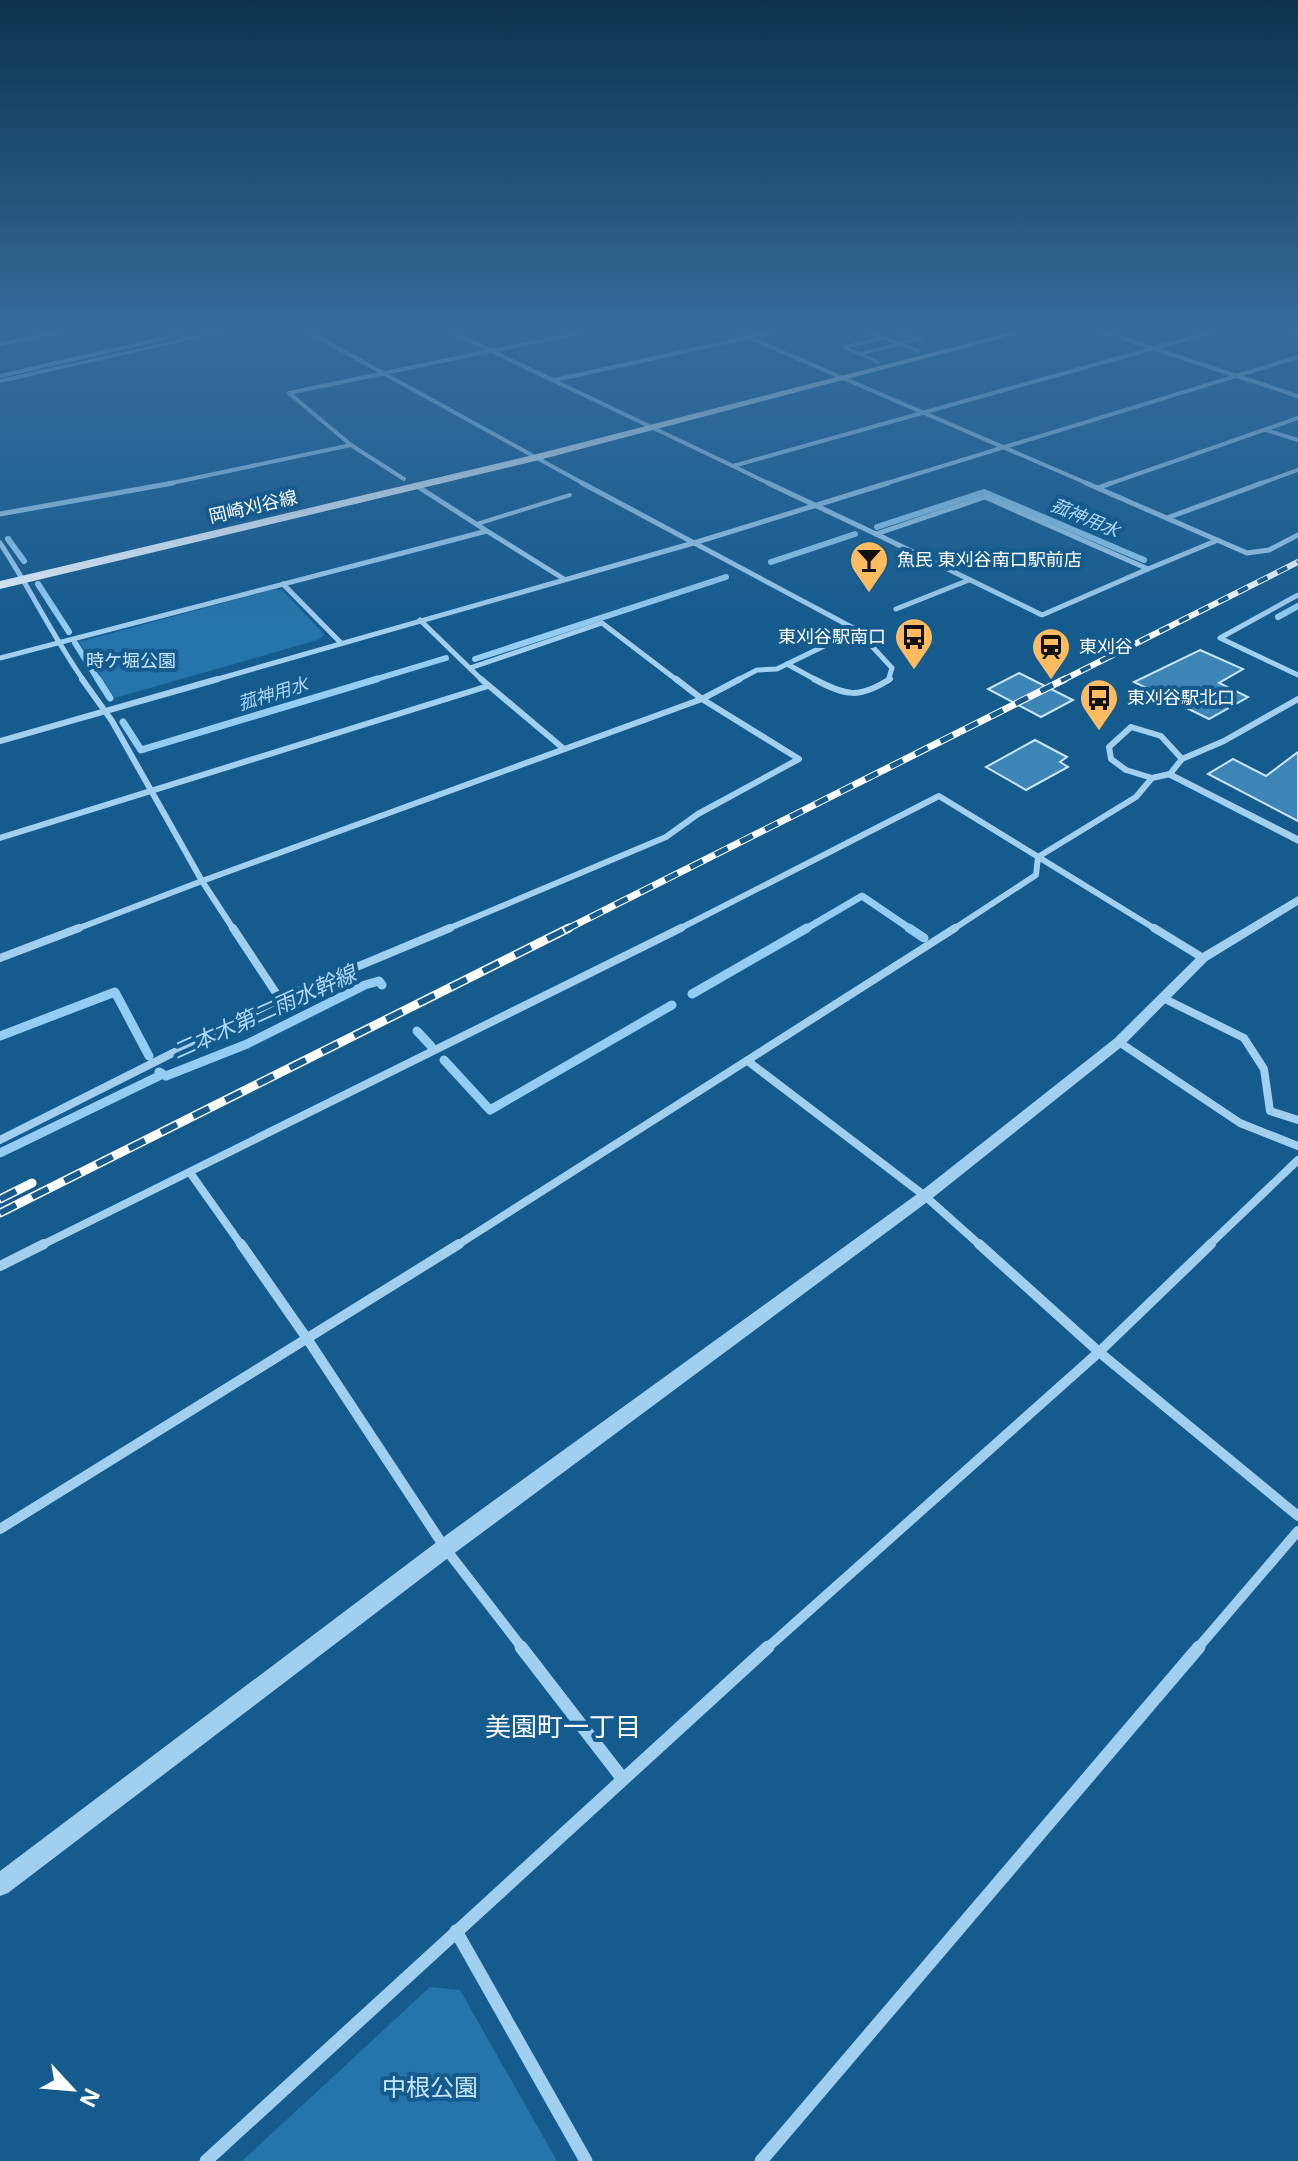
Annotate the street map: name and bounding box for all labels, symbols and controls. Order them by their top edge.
street label: 岡崎刈谷線 [206,484,299,528]
water label: 菰神用水 [1048,492,1125,543]
bar icon: 魚民 東刈谷南口駅前店 [848,539,890,594]
place label: 魚民 東刈谷南口駅前店 [897,547,1082,571]
bus stop icon: 東刈谷駅南口 [893,616,935,671]
place label: 東刈谷駅南口 [778,624,886,648]
station icon: 東刈谷 [1030,626,1072,681]
place label: 東刈谷 [1079,634,1133,658]
park label: 時ケ堀公園 [86,648,176,672]
water label: 菰神用水 [235,670,313,715]
bus stop icon: 東刈谷駅北口 [1078,677,1120,732]
place label: 東刈谷駅北口 [1127,685,1235,709]
water label: 二本木第二雨水幹線 [167,956,363,1065]
district label: 美園町一丁目 [485,1708,641,1744]
north arrow [32,2049,112,2129]
park label: 中根公園 [382,2070,478,2103]
text: N [73,2084,108,2113]

